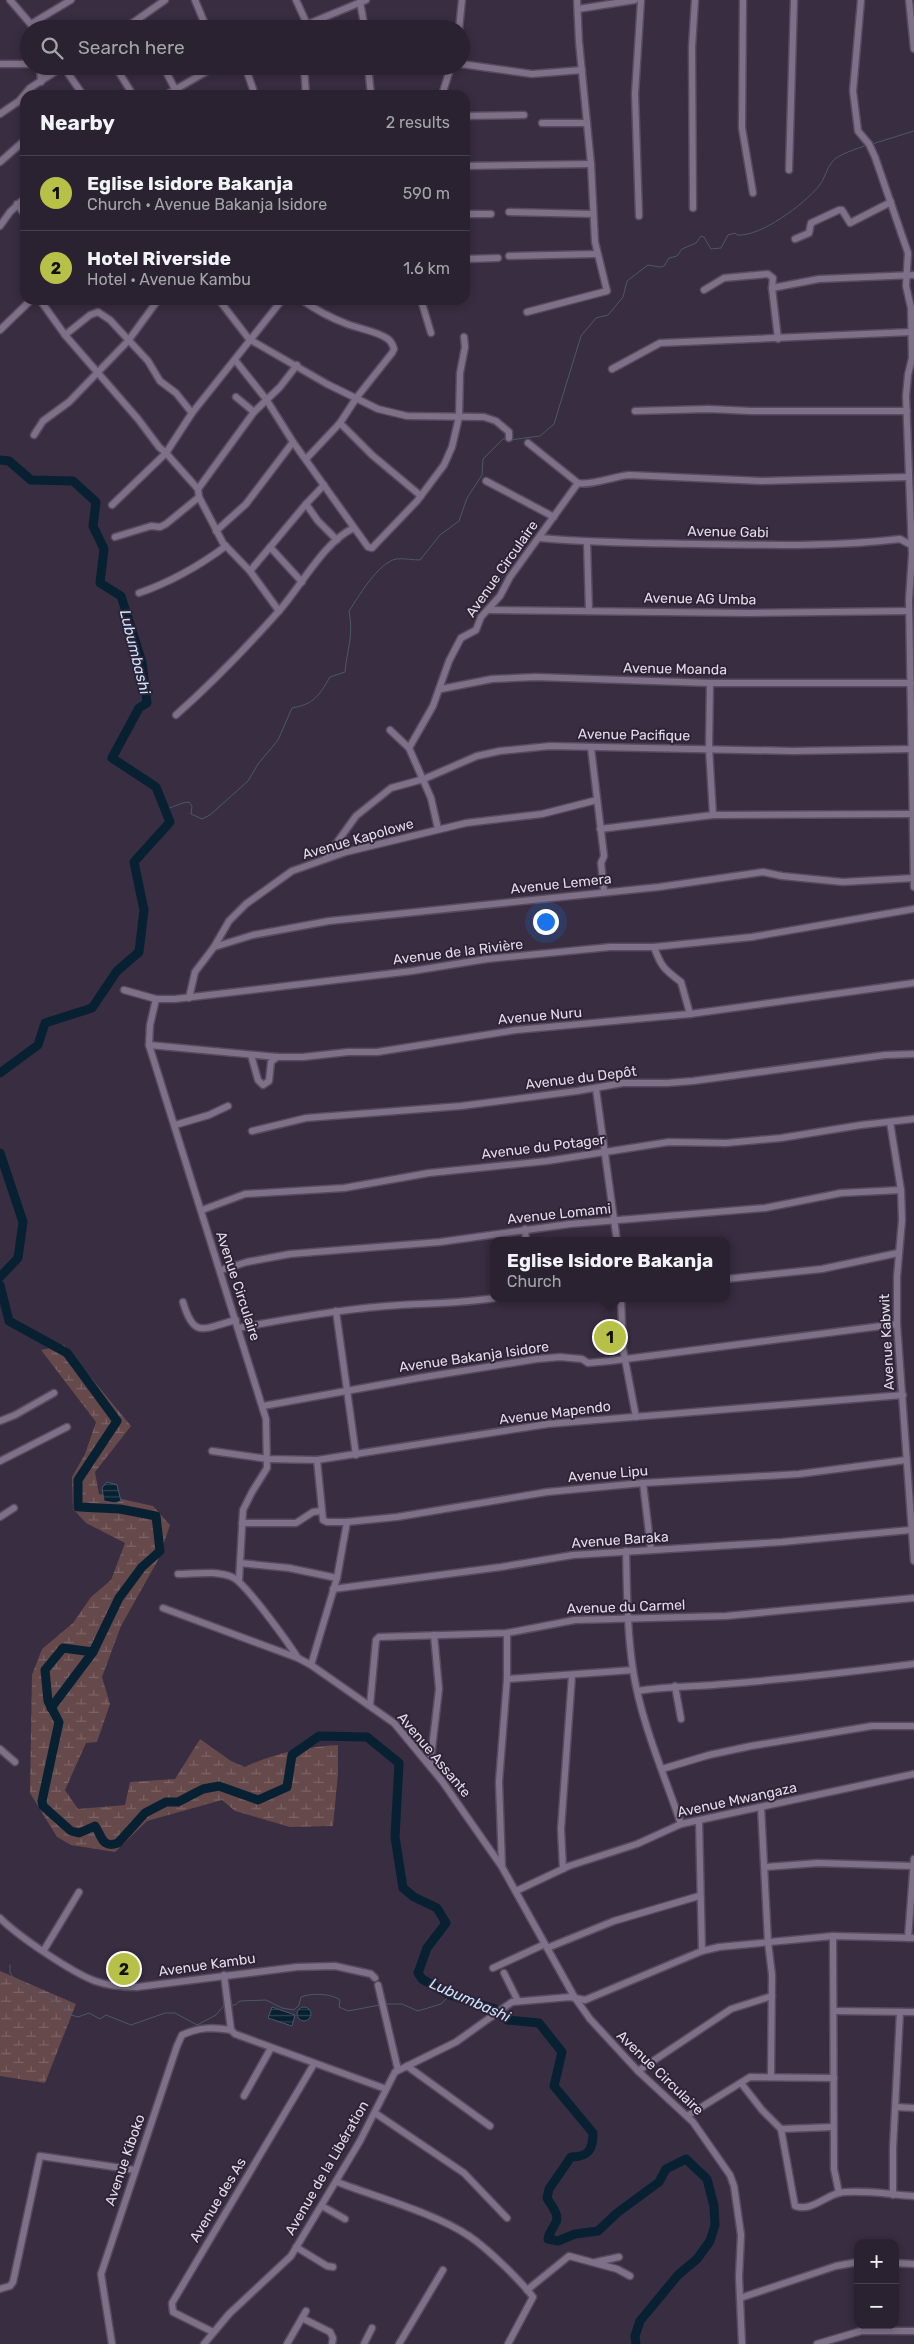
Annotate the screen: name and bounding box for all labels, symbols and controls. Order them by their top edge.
search box [20,20,470,75]
icon: search [38,34,66,62]
text: Search here [78,36,185,59]
text: Nearby [40,110,115,135]
text: 2 results [386,113,450,132]
text: Eglise Isidore Bakanja [87,172,293,195]
text: 1 [52,184,60,203]
text: 590 m [403,184,450,203]
text: Church · Avenue Bakanja Isidore [87,195,327,214]
text: Hotel Riverside [87,247,231,270]
text: 2 [51,259,61,278]
text: 1.6 km [403,259,450,278]
text: Hotel · Avenue Kambu [87,270,251,289]
street label: Avenue Circulaire [462,517,542,621]
street label: Avenue Gabi [687,523,769,541]
street label: Avenue AG Umba [644,590,756,608]
water label: Lubumbashi [116,608,154,697]
street label: Avenue Moanda [623,660,727,678]
street label: Avenue Pacifique [578,726,691,744]
street label: Avenue Kapolowe [300,815,416,863]
street label: Avenue Lemera [510,870,612,898]
your location [533,909,559,935]
street label: Avenue de la Rivière [392,936,524,968]
street label: Avenue Nuru [497,1004,583,1028]
street label: Avenue du Depôt [524,1063,638,1093]
street label: Avenue du Potager [480,1131,606,1163]
street label: Avenue Lomami [506,1200,612,1228]
street label: Avenue Circulaire [212,1229,264,1343]
popup [490,1237,730,1302]
text: Eglise Isidore Bakanja [507,1249,713,1272]
text: Church [507,1272,561,1291]
street label: Avenue Kabwit [876,1293,898,1391]
pin: 1 [594,1318,626,1356]
street label: Avenue Bakanja Isidore [398,1338,550,1376]
street label: Avenue Mapendo [498,1398,612,1428]
street label: Avenue Lipu [567,1462,649,1486]
street label: Avenue Baraka [571,1528,669,1552]
street label: Avenue du Carmel [566,1596,686,1618]
street label: Avenue Assante [394,1709,474,1801]
street label: Avenue Mwangaza [676,1779,798,1821]
pin: 2 [108,1950,140,1988]
street label: Avenue Kambu [157,1950,257,1980]
water label: Lubumbashi [427,1974,514,2026]
street label: Avenue Circulaire [613,2027,707,2119]
street label: Avenue de la Libération [282,2098,372,2238]
street label: Avenue Kiboko [101,2112,149,2208]
street label: Avenue des As [186,2155,250,2245]
map controls [854,2239,899,2329]
button: + [854,2239,899,2284]
button: − [854,2284,899,2329]

